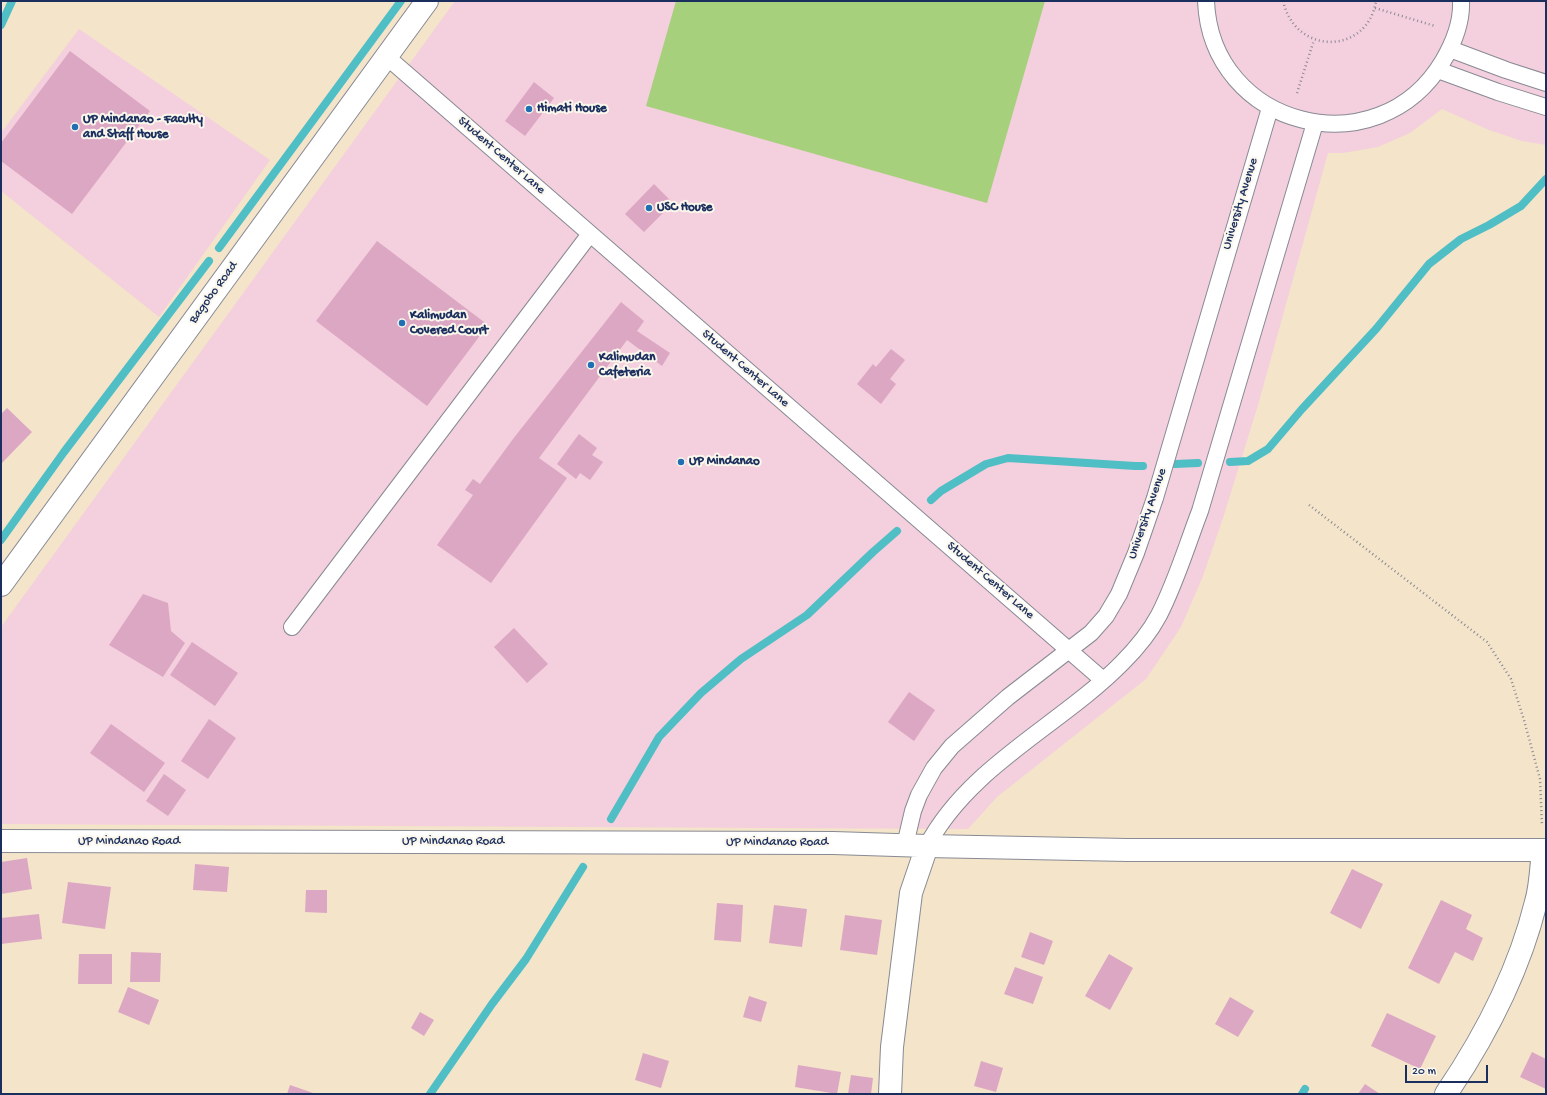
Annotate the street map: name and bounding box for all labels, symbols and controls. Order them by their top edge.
place label: Himati House [537,101,607,117]
marker: Himati House [524,104,534,114]
place label: UP Mindanao - Faculty and Staff House [83,112,203,143]
street label: Student Center Lane [454,114,548,198]
marker: UP Mindanao - Faculty and Staff House [70,122,80,132]
street label: University Avenue [1220,156,1262,252]
place label: USC House [657,200,712,216]
marker: USC House [644,203,654,213]
street label: Bagobo Road [186,259,242,327]
place label: Kalimudan Covered Court [410,308,488,339]
marker: Kalimudan Covered Court [397,318,407,328]
street label: Student Center Lane [698,327,792,411]
place label: Kalimudan Cafeteria [599,350,655,381]
marker: Kalimudan Cafeteria [586,360,596,370]
place label: UP Mindanao [689,454,760,470]
marker: UP Mindanao [676,457,686,467]
street label: University Avenue [1125,467,1171,561]
street label: Student Center Lane [943,539,1037,623]
street label: UP Mindanao Road [78,834,180,850]
street label: UP Mindanao Road [402,834,504,850]
street label: UP Mindanao Road [726,835,828,851]
scale bar [1407,1057,1490,1083]
text: 20 m [1412,1065,1436,1079]

